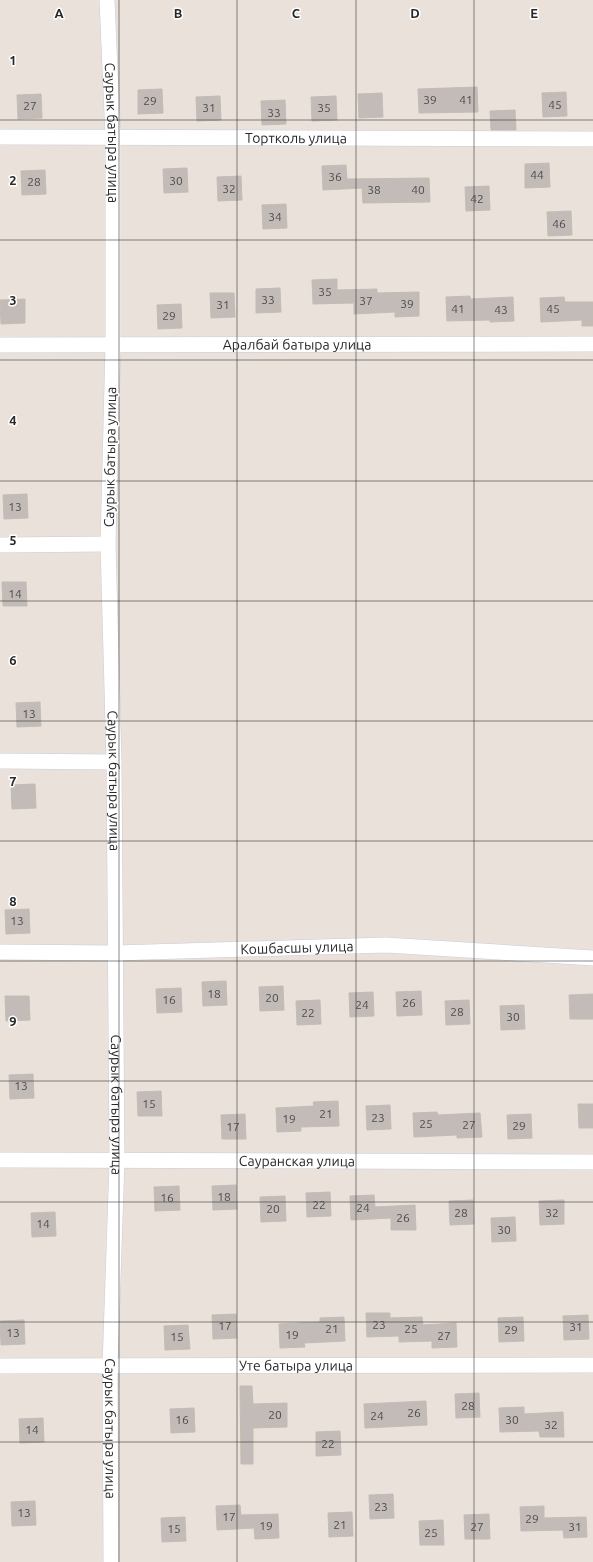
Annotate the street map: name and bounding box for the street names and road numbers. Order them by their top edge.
street label: Саурык батыра улица [102,62,121,203]
street label: Тортколь улица [245,130,347,146]
street label: Аралбай батыра улица [223,336,371,353]
street label: Саурык батыра улица [101,387,119,527]
street label: Саурык батыра улица [105,710,123,851]
street label: Кошбасшы улица [240,938,354,957]
street label: Саурык батыра улица [108,1034,125,1175]
street label: Сауранская улица [239,1153,355,1169]
street label: Уте батыра улица [239,1357,353,1374]
street label: Саурык батыра улица [102,1358,119,1499]

